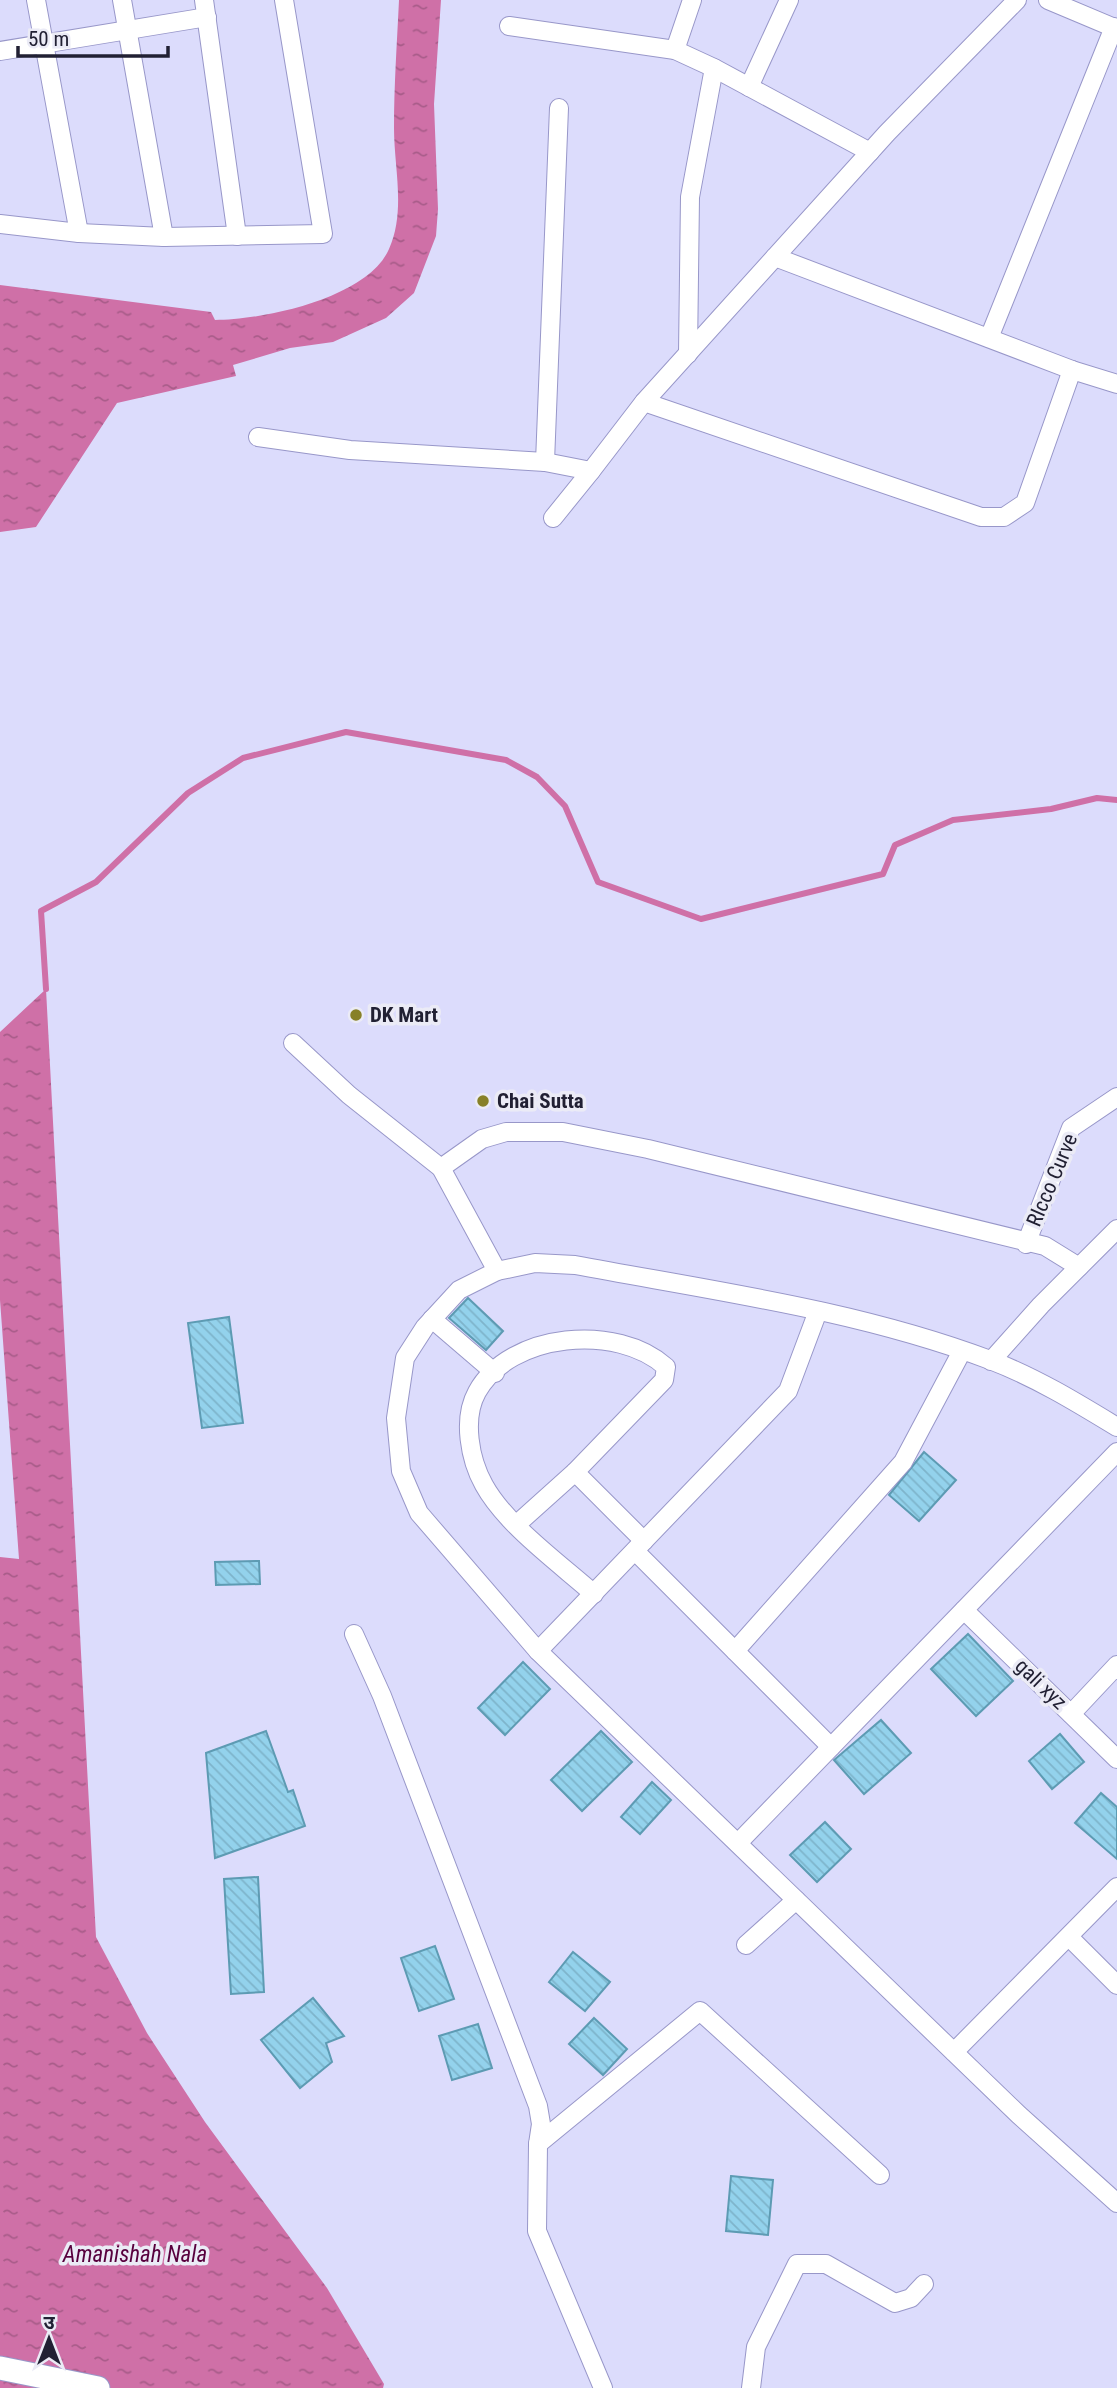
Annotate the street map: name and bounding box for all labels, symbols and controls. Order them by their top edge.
scale bar [18,14,168,58]
text: 50 m [28,27,69,51]
place label: DK Mart [370,1003,438,1027]
marker: DK Mart [348,1007,364,1023]
place label: Chai Sutta [497,1089,584,1113]
marker: Chai Sutta [475,1093,491,1109]
street label: RIcco Curve [1022,1130,1082,1230]
street label: gali xyz [1010,1654,1072,1714]
water label: Amanishah Nala [62,2241,207,2268]
north arrow [14,2304,84,2374]
text: उ [43,2311,55,2334]

